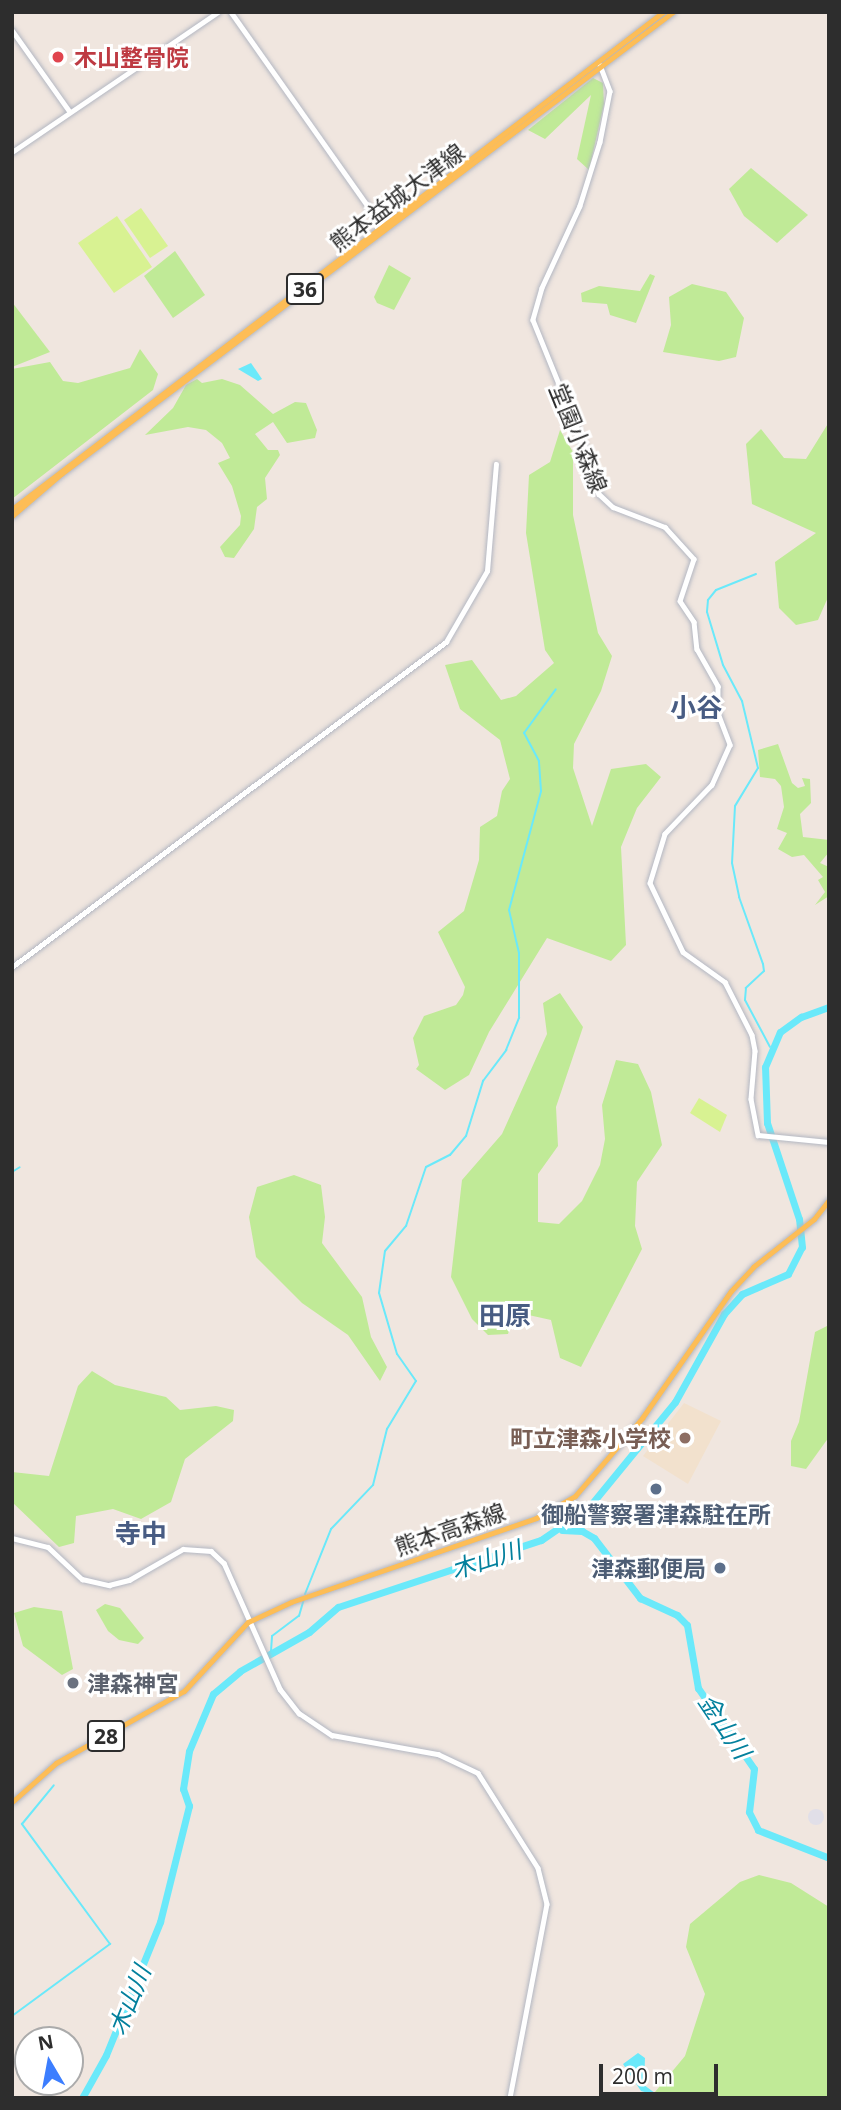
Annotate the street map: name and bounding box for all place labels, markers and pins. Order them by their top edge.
place label: 木山整骨院 [74,43,189,71]
marker: 木山整骨院 [48,47,68,67]
place label: 町立津森小学校 [510,1424,671,1452]
marker: 町立津森小学校 [677,1430,693,1446]
marker: 御船警察署津森駐在所 [648,1481,664,1497]
place label: 御船警察署津森駐在所 [541,1500,771,1528]
place label: 津森郵便局 [591,1554,706,1582]
marker: 津森郵便局 [712,1560,728,1576]
place label: 津森神宮 [87,1669,179,1697]
marker: 津森神宮 [65,1675,81,1691]

